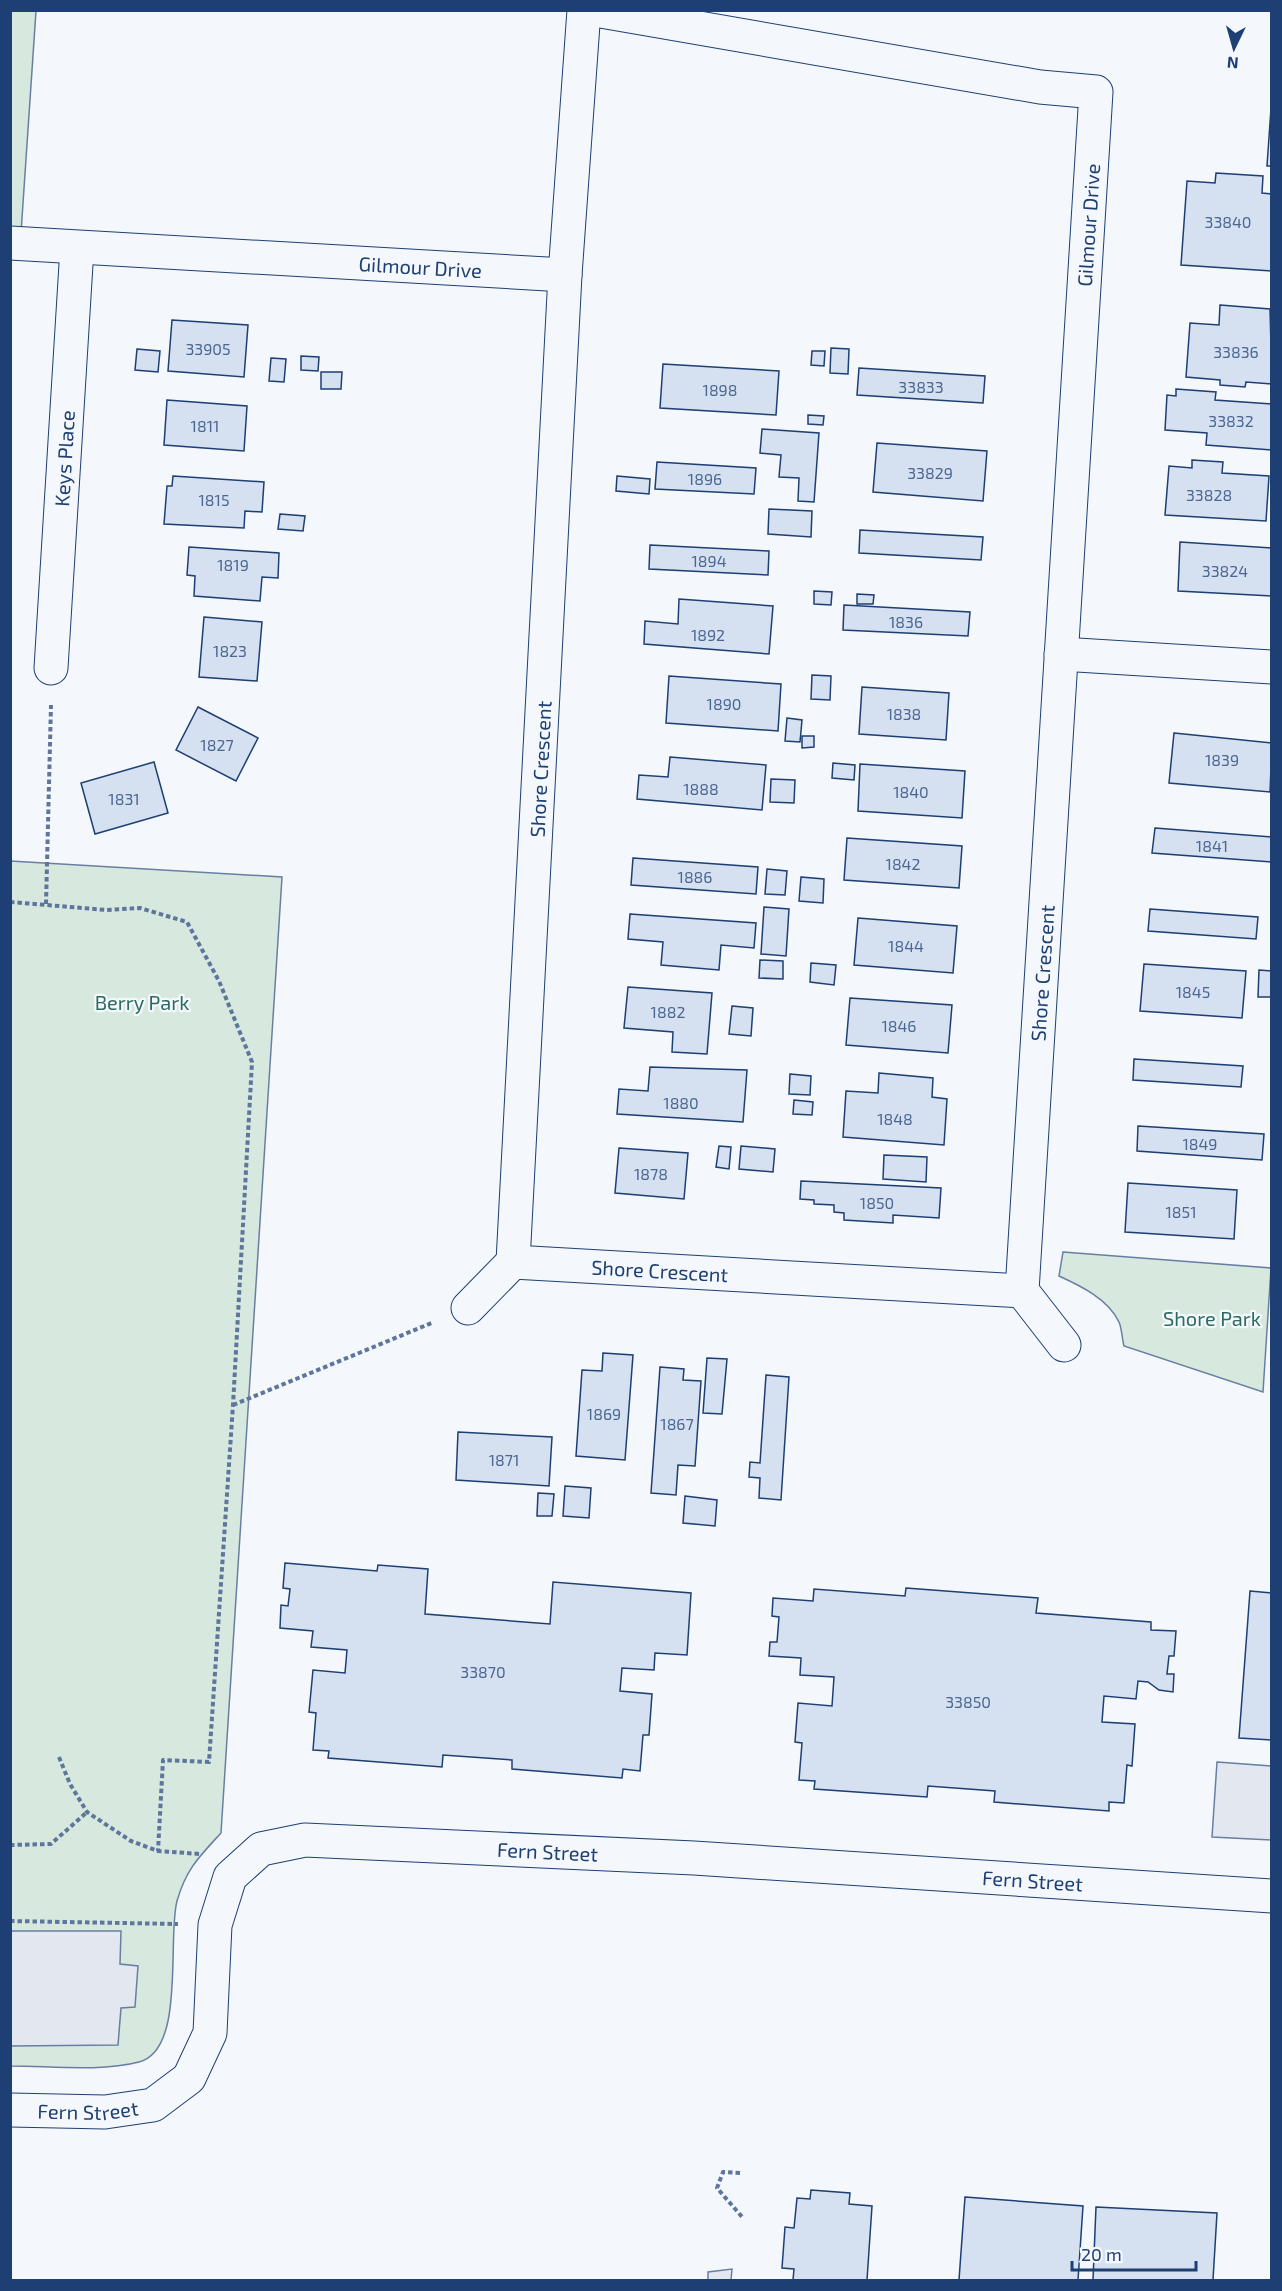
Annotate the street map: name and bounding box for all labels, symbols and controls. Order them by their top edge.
north arrow [1204,18,1264,78]
text: N [1226,53,1239,73]
street label: Gilmour Drive [1072,163,1104,287]
house number: 33840 [1205,212,1252,231]
street label: Gilmour Drive [358,251,483,282]
house number: 33905 [185,339,231,358]
house number: 33836 [1213,342,1259,361]
house number: 33833 [898,377,944,396]
house number: 1898 [703,380,737,399]
street label: Keys Place [49,409,79,507]
house number: 33832 [1208,411,1254,430]
house number: 1811 [191,416,219,435]
house number: 33829 [907,463,953,482]
house number: 1896 [688,469,722,488]
house number: 33828 [1186,485,1232,504]
house number: 1815 [198,490,230,509]
house number: 1894 [691,551,727,570]
house number: 1819 [217,555,249,574]
house number: 33824 [1202,561,1248,580]
house number: 1836 [889,612,923,631]
house number: 1892 [691,625,725,644]
house number: 1823 [213,641,247,660]
house number: 1890 [707,694,741,713]
street label: Shore Crescent [524,700,556,838]
house number: 1838 [887,704,921,723]
house number: 1827 [200,735,234,754]
house number: 1839 [1205,750,1239,769]
house number: 1888 [683,779,719,798]
house number: 1840 [893,782,929,801]
house number: 1831 [108,789,140,808]
house number: 1841 [1196,836,1228,855]
house number: 1842 [886,854,920,873]
house number: 1886 [678,867,712,886]
street label: Shore Crescent [1025,904,1059,1042]
house number: 1844 [888,936,924,955]
house number: 1845 [1176,982,1210,1001]
park label: Berry Park [95,990,189,1014]
house number: 1882 [651,1002,685,1021]
house number: 1846 [881,1016,917,1035]
house number: 1880 [663,1093,699,1112]
house number: 1848 [877,1109,913,1128]
house number: 1849 [1182,1134,1218,1153]
house number: 1878 [634,1164,668,1183]
house number: 1850 [860,1193,894,1212]
house number: 1851 [1165,1202,1197,1221]
street label: Shore Crescent [591,1254,729,1286]
park label: Shore Park [1163,1306,1261,1330]
house number: 1869 [587,1404,621,1423]
house number: 1867 [660,1414,694,1433]
house number: 1871 [489,1450,519,1469]
house number: 33870 [460,1662,506,1681]
house number: 33850 [945,1692,991,1711]
street label: Fern Street [496,1837,599,1866]
street label: Fern Street [981,1865,1084,1896]
street label: Fern Street [37,2095,140,2124]
scale bar [1072,2234,1196,2272]
text: 20 m [1081,2243,1122,2265]

